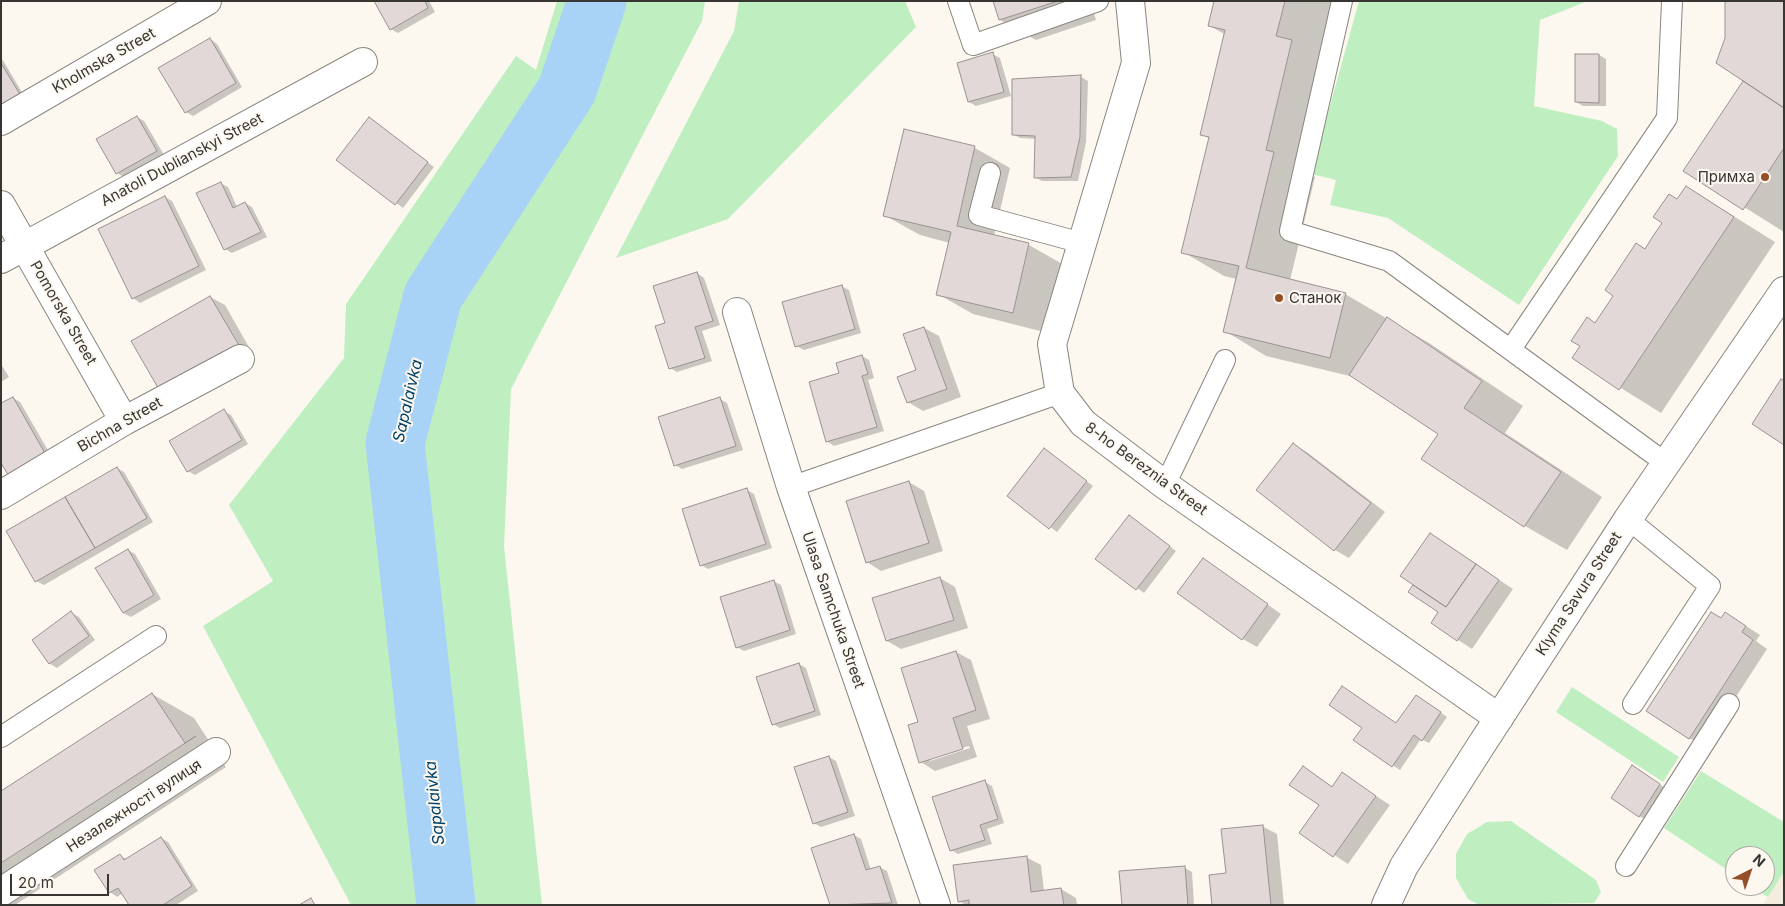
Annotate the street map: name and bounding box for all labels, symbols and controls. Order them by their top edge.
street label: Kholmska Street [49,24,159,98]
street label: Anatoli Dublianskyi Street [98,110,266,210]
place label: Примха [1698,168,1755,186]
marker: Примха [1759,171,1771,183]
street label: Pomorska Street [26,258,100,368]
place label: Станок [1289,289,1341,307]
marker: Станок [1273,292,1285,304]
water label: Sapalaivka [389,358,427,444]
street label: Bichna Street [74,394,166,456]
street label: 8-ho Bereznia Street [1081,419,1211,519]
street label: Ulasa Samchuka Street [798,529,868,691]
street label: Klyma Savura Street [1532,529,1626,659]
street label: Незалежності вулиця [63,756,205,856]
water label: Sapalaivka [421,760,449,846]
north arrow [1725,846,1775,896]
text: N [1750,850,1769,870]
scale bar [12,864,111,896]
text: 20 m [18,873,54,892]

